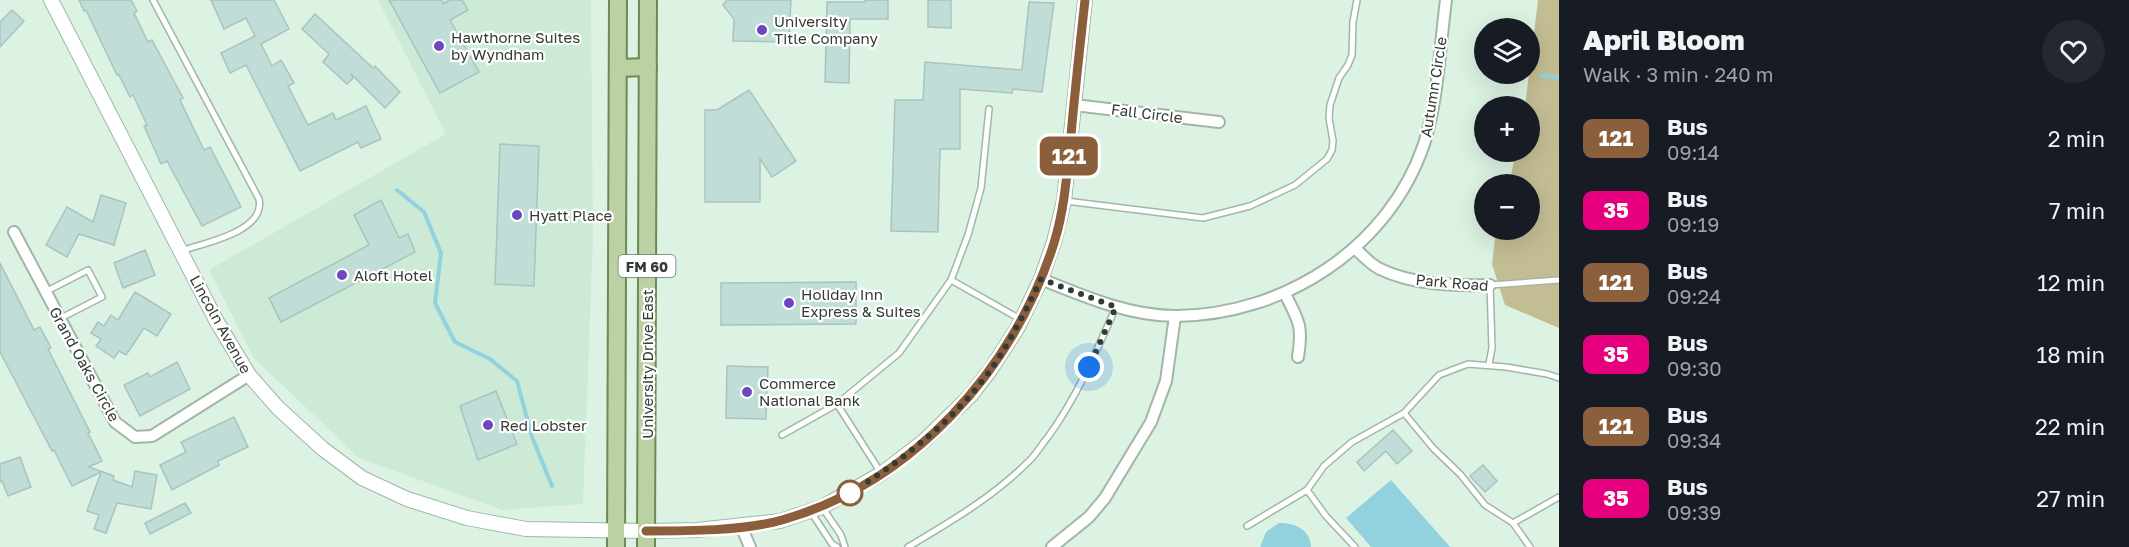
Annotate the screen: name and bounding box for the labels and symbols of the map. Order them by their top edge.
place label: University Title Company [774,12,879,47]
marker: University Title Company [755,23,769,37]
place label: Hawthorne Suites by Wyndham [451,28,580,63]
street label: Autumn Circle [1416,35,1450,139]
marker: Hawthorne Suites by Wyndham [432,39,446,53]
street label: Fall Circle [1110,100,1184,126]
line badge: 121 [1034,136,1104,176]
place label: Hyatt Place [529,206,613,224]
marker: Hyatt Place [510,208,524,222]
road number: FM 60 [618,255,676,277]
place label: Aloft Hotel [354,266,433,284]
marker: Aloft Hotel [335,268,349,282]
street label: Park Road [1415,270,1489,294]
street label: Lincoln Avenue [187,272,256,377]
place label: Holiday Inn Express & Suites [801,285,921,320]
street label: University Drive East [638,289,656,439]
marker: Holiday Inn Express & Suites [782,296,796,310]
street label: Grand Oaks Circle [46,304,124,425]
your location [1074,352,1104,382]
place label: Commerce National Bank [759,374,861,409]
marker: Commerce National Bank [740,385,754,399]
place label: Red Lobster [500,416,587,434]
marker: Red Lobster [481,418,495,432]
unlabelled marker [837,480,863,506]

